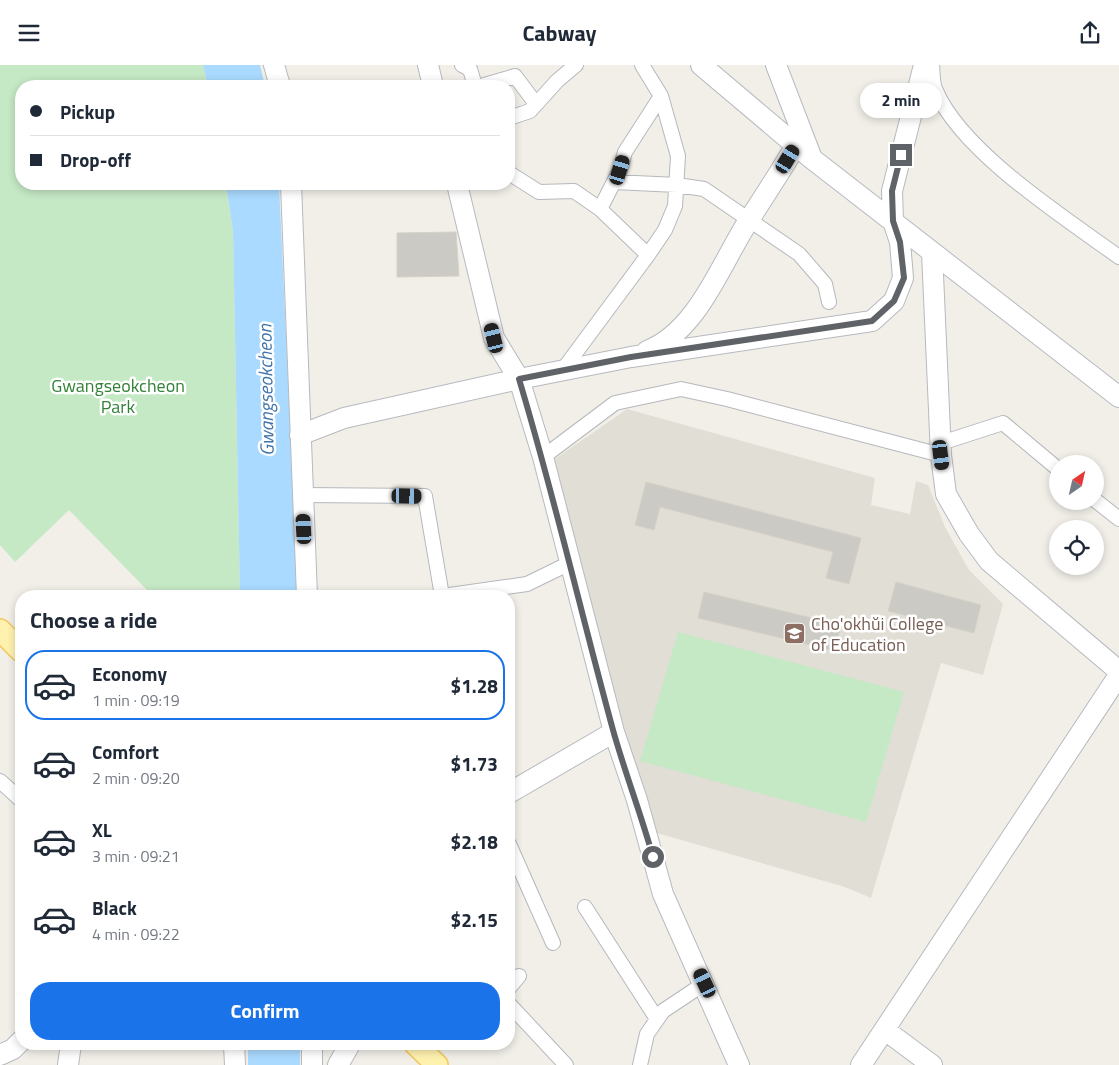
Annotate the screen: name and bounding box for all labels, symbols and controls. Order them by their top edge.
text: Cabway [522,16,597,50]
icon: menu [15,19,43,47]
icon: share [1076,19,1104,47]
callout: 2 min [860,83,942,117]
text: 2 min [882,88,920,112]
text: Pickup [60,97,115,126]
car [773,142,802,176]
route end [890,144,912,166]
text: Drop-off [60,145,131,174]
car [608,153,631,187]
car [483,322,504,354]
water label: Gwangseokcheon [249,323,281,456]
park label: Gwangseokcheon Park [51,372,185,420]
car [931,439,950,471]
north arrow [1049,455,1104,510]
map controls [1049,455,1104,575]
car [391,488,422,504]
car [295,514,312,544]
button: locate [1049,520,1104,575]
text: Choose a ride [30,603,157,637]
place label: Cho'okhŭi College of Education [811,610,943,658]
school or university icon: Cho'okhŭi College of Education [783,621,807,645]
text: Economy [92,659,167,688]
icon: car [32,663,77,708]
text: $1.28 [451,671,498,700]
text: 1 min · 09:19 [92,688,180,712]
text: Comfort [92,737,159,766]
icon: car [32,741,77,786]
text: $1.73 [451,749,498,778]
text: 2 min · 09:20 [92,766,180,790]
text: XL [92,815,112,844]
icon: car [32,819,77,864]
text: $2.18 [451,827,498,856]
text: 3 min · 09:21 [92,844,180,868]
route start [642,846,664,868]
text: Black [92,893,137,922]
icon: car [32,897,77,942]
text: $2.15 [451,905,498,934]
text: 4 min · 09:22 [92,922,180,946]
car [691,966,718,1000]
button: Confirm [30,982,500,1040]

